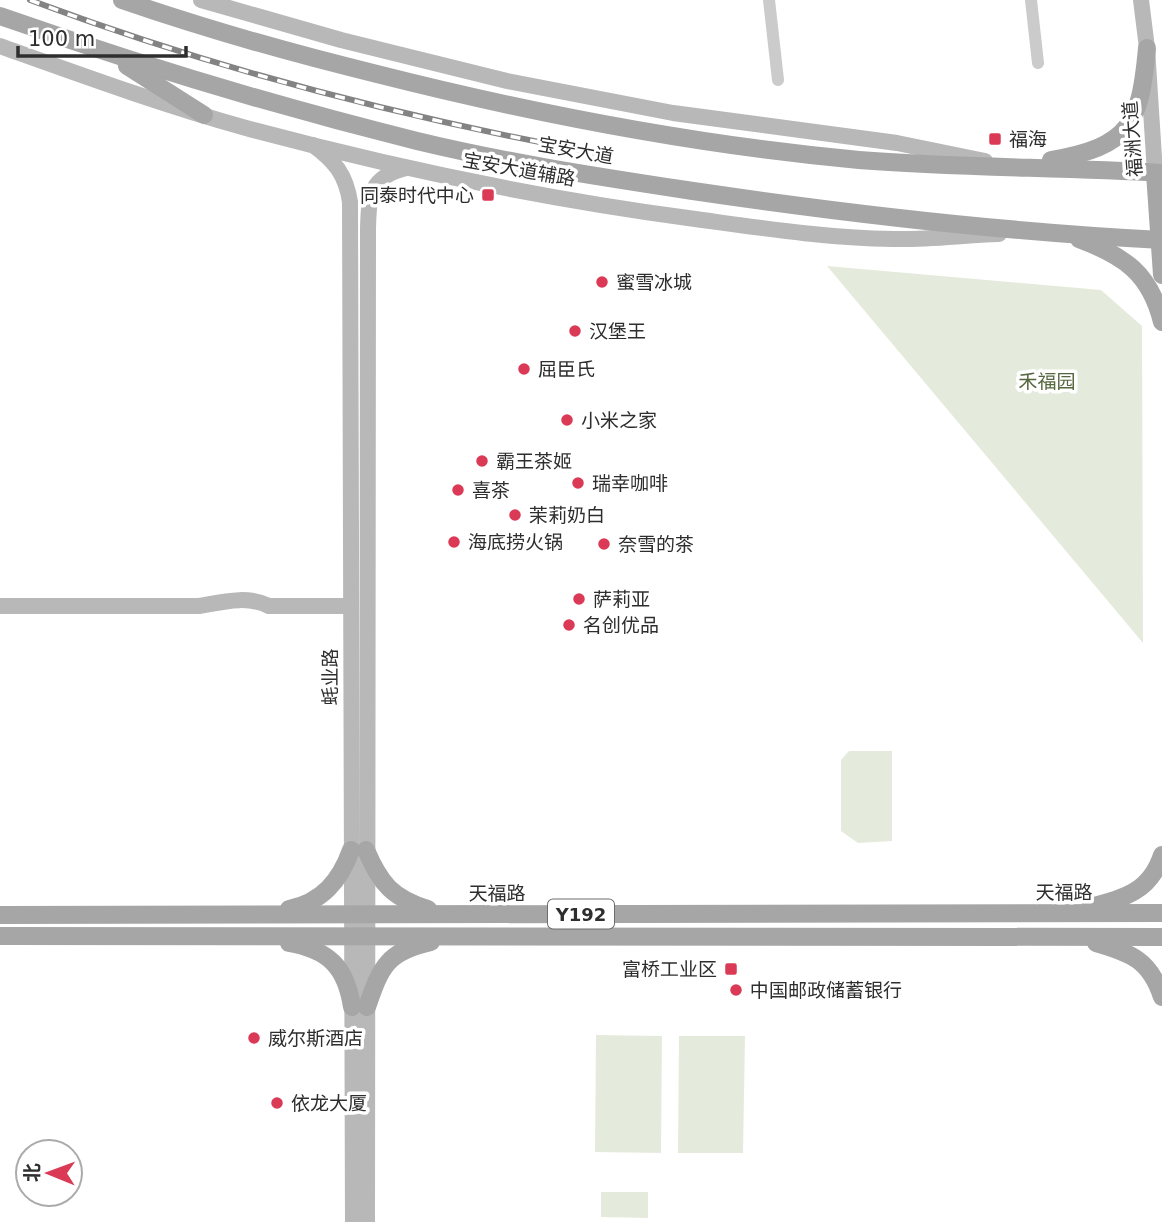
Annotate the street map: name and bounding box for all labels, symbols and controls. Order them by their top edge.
scale bar [18,14,186,58]
text: 100 m [28,27,95,51]
street label: 福洲大道 [1118,100,1146,178]
place label: 福海 [1009,128,1047,150]
marker: 福海 [987,131,1003,147]
street label: 宝安大道 [537,133,615,167]
street label: 宝安大道辅路 [461,148,577,190]
place label: 同泰时代中心 [360,184,474,206]
marker: 同泰时代中心 [480,187,496,203]
place label: 蜜雪冰城 [616,271,692,293]
marker: 蜜雪冰城 [594,274,610,290]
place label: 汉堡王 [589,320,646,342]
marker: 汉堡王 [567,323,583,339]
place label: 屈臣氏 [538,358,595,380]
marker: 屈臣氏 [516,361,532,377]
park label: 禾福园 [1018,370,1076,392]
place label: 小米之家 [581,409,657,431]
marker: 小米之家 [559,412,575,428]
place label: 霸王茶姬 [496,450,572,472]
marker: 霸王茶姬 [474,453,490,469]
place label: 瑞幸咖啡 [592,472,668,494]
marker: 瑞幸咖啡 [570,475,586,491]
place label: 喜茶 [472,479,510,501]
marker: 喜茶 [450,482,466,498]
place label: 茉莉奶白 [529,504,605,526]
marker: 茉莉奶白 [507,507,523,523]
place label: 海底捞火锅 [468,531,563,553]
place label: 奈雪的茶 [618,533,694,555]
marker: 海底捞火锅 [446,534,462,550]
marker: 奈雪的茶 [596,536,612,552]
place label: 萨莉亚 [593,588,650,610]
marker: 萨莉亚 [571,591,587,607]
place label: 名创优品 [583,614,659,636]
marker: 名创优品 [561,617,577,633]
street label: 蚝业路 [319,648,341,706]
street label: 天福路 [1035,881,1093,903]
street label: 天福路 [468,882,526,904]
road number: Y192 [548,900,614,929]
place label: 富桥工业区 [622,958,717,980]
marker: 富桥工业区 [723,961,739,977]
place label: 中国邮政储蓄银行 [750,979,902,1001]
marker: 中国邮政储蓄银行 [728,982,744,998]
place label: 威尔斯酒店 [268,1027,363,1049]
marker: 威尔斯酒店 [246,1030,262,1046]
place label: 依龙大厦 [291,1092,367,1114]
marker: 依龙大厦 [269,1095,285,1111]
north arrow [14,1138,84,1208]
text: 北 [21,1163,43,1182]

